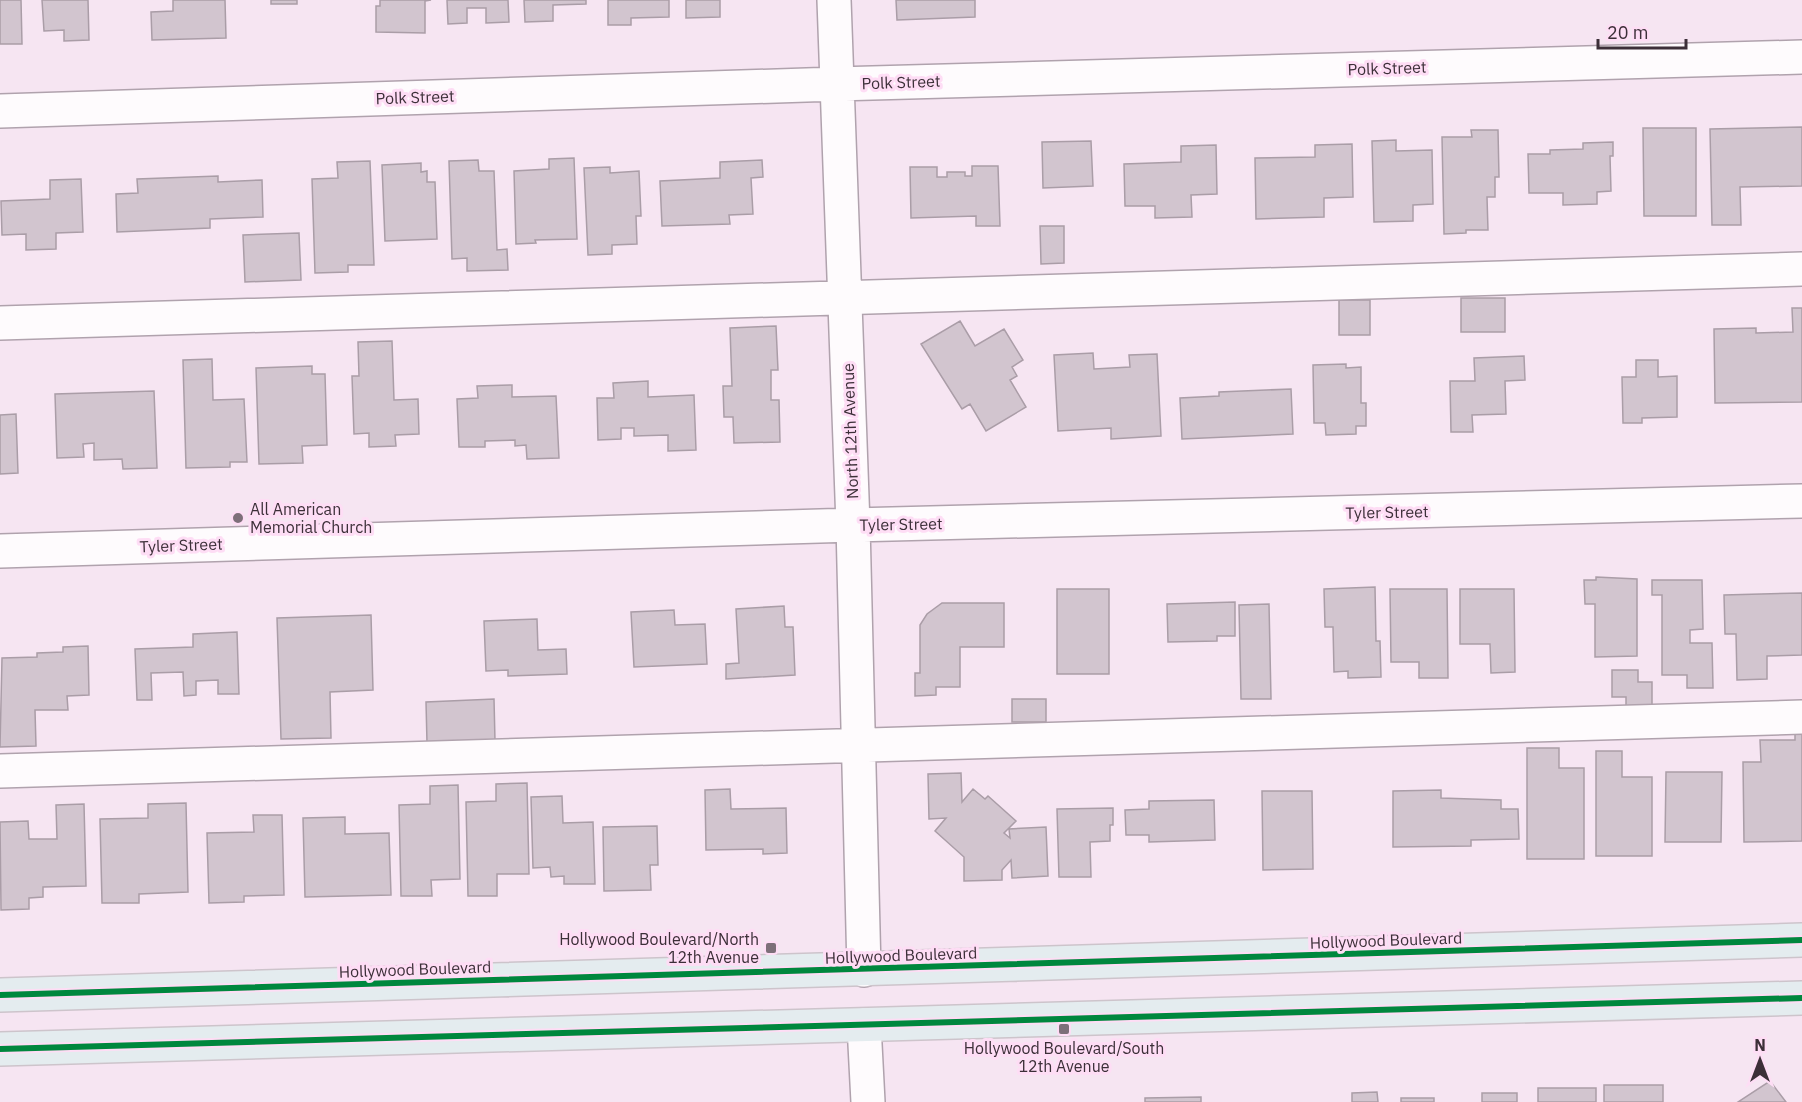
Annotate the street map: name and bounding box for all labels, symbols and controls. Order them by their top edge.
scale bar [1598,12,1686,50]
text: 20 m [1607,21,1649,44]
street label: Polk Street [1347,57,1427,79]
street label: Polk Street [861,71,941,93]
street label: Polk Street [375,86,455,108]
street label: North 12th Avenue [838,363,862,499]
place label: All American Memorial Church [250,499,372,537]
street label: Tyler Street [1345,501,1429,523]
marker: All American Memorial Church [231,511,245,525]
street label: Tyler Street [859,513,943,535]
street label: Tyler Street [139,534,223,556]
street label: Hollywood Boulevard [1309,927,1463,953]
place label: Hollywood Boulevard/North 12th Avenue [559,929,759,967]
marker: Hollywood Boulevard/North 12th Avenue [764,941,778,955]
street label: Hollywood Boulevard [824,942,978,968]
street label: Hollywood Boulevard [338,956,492,982]
marker: Hollywood Boulevard/South 12th Avenue [1057,1022,1071,1036]
north arrow [1730,1030,1790,1090]
text: N [1754,1035,1766,1055]
place label: Hollywood Boulevard/South 12th Avenue [964,1038,1164,1076]

